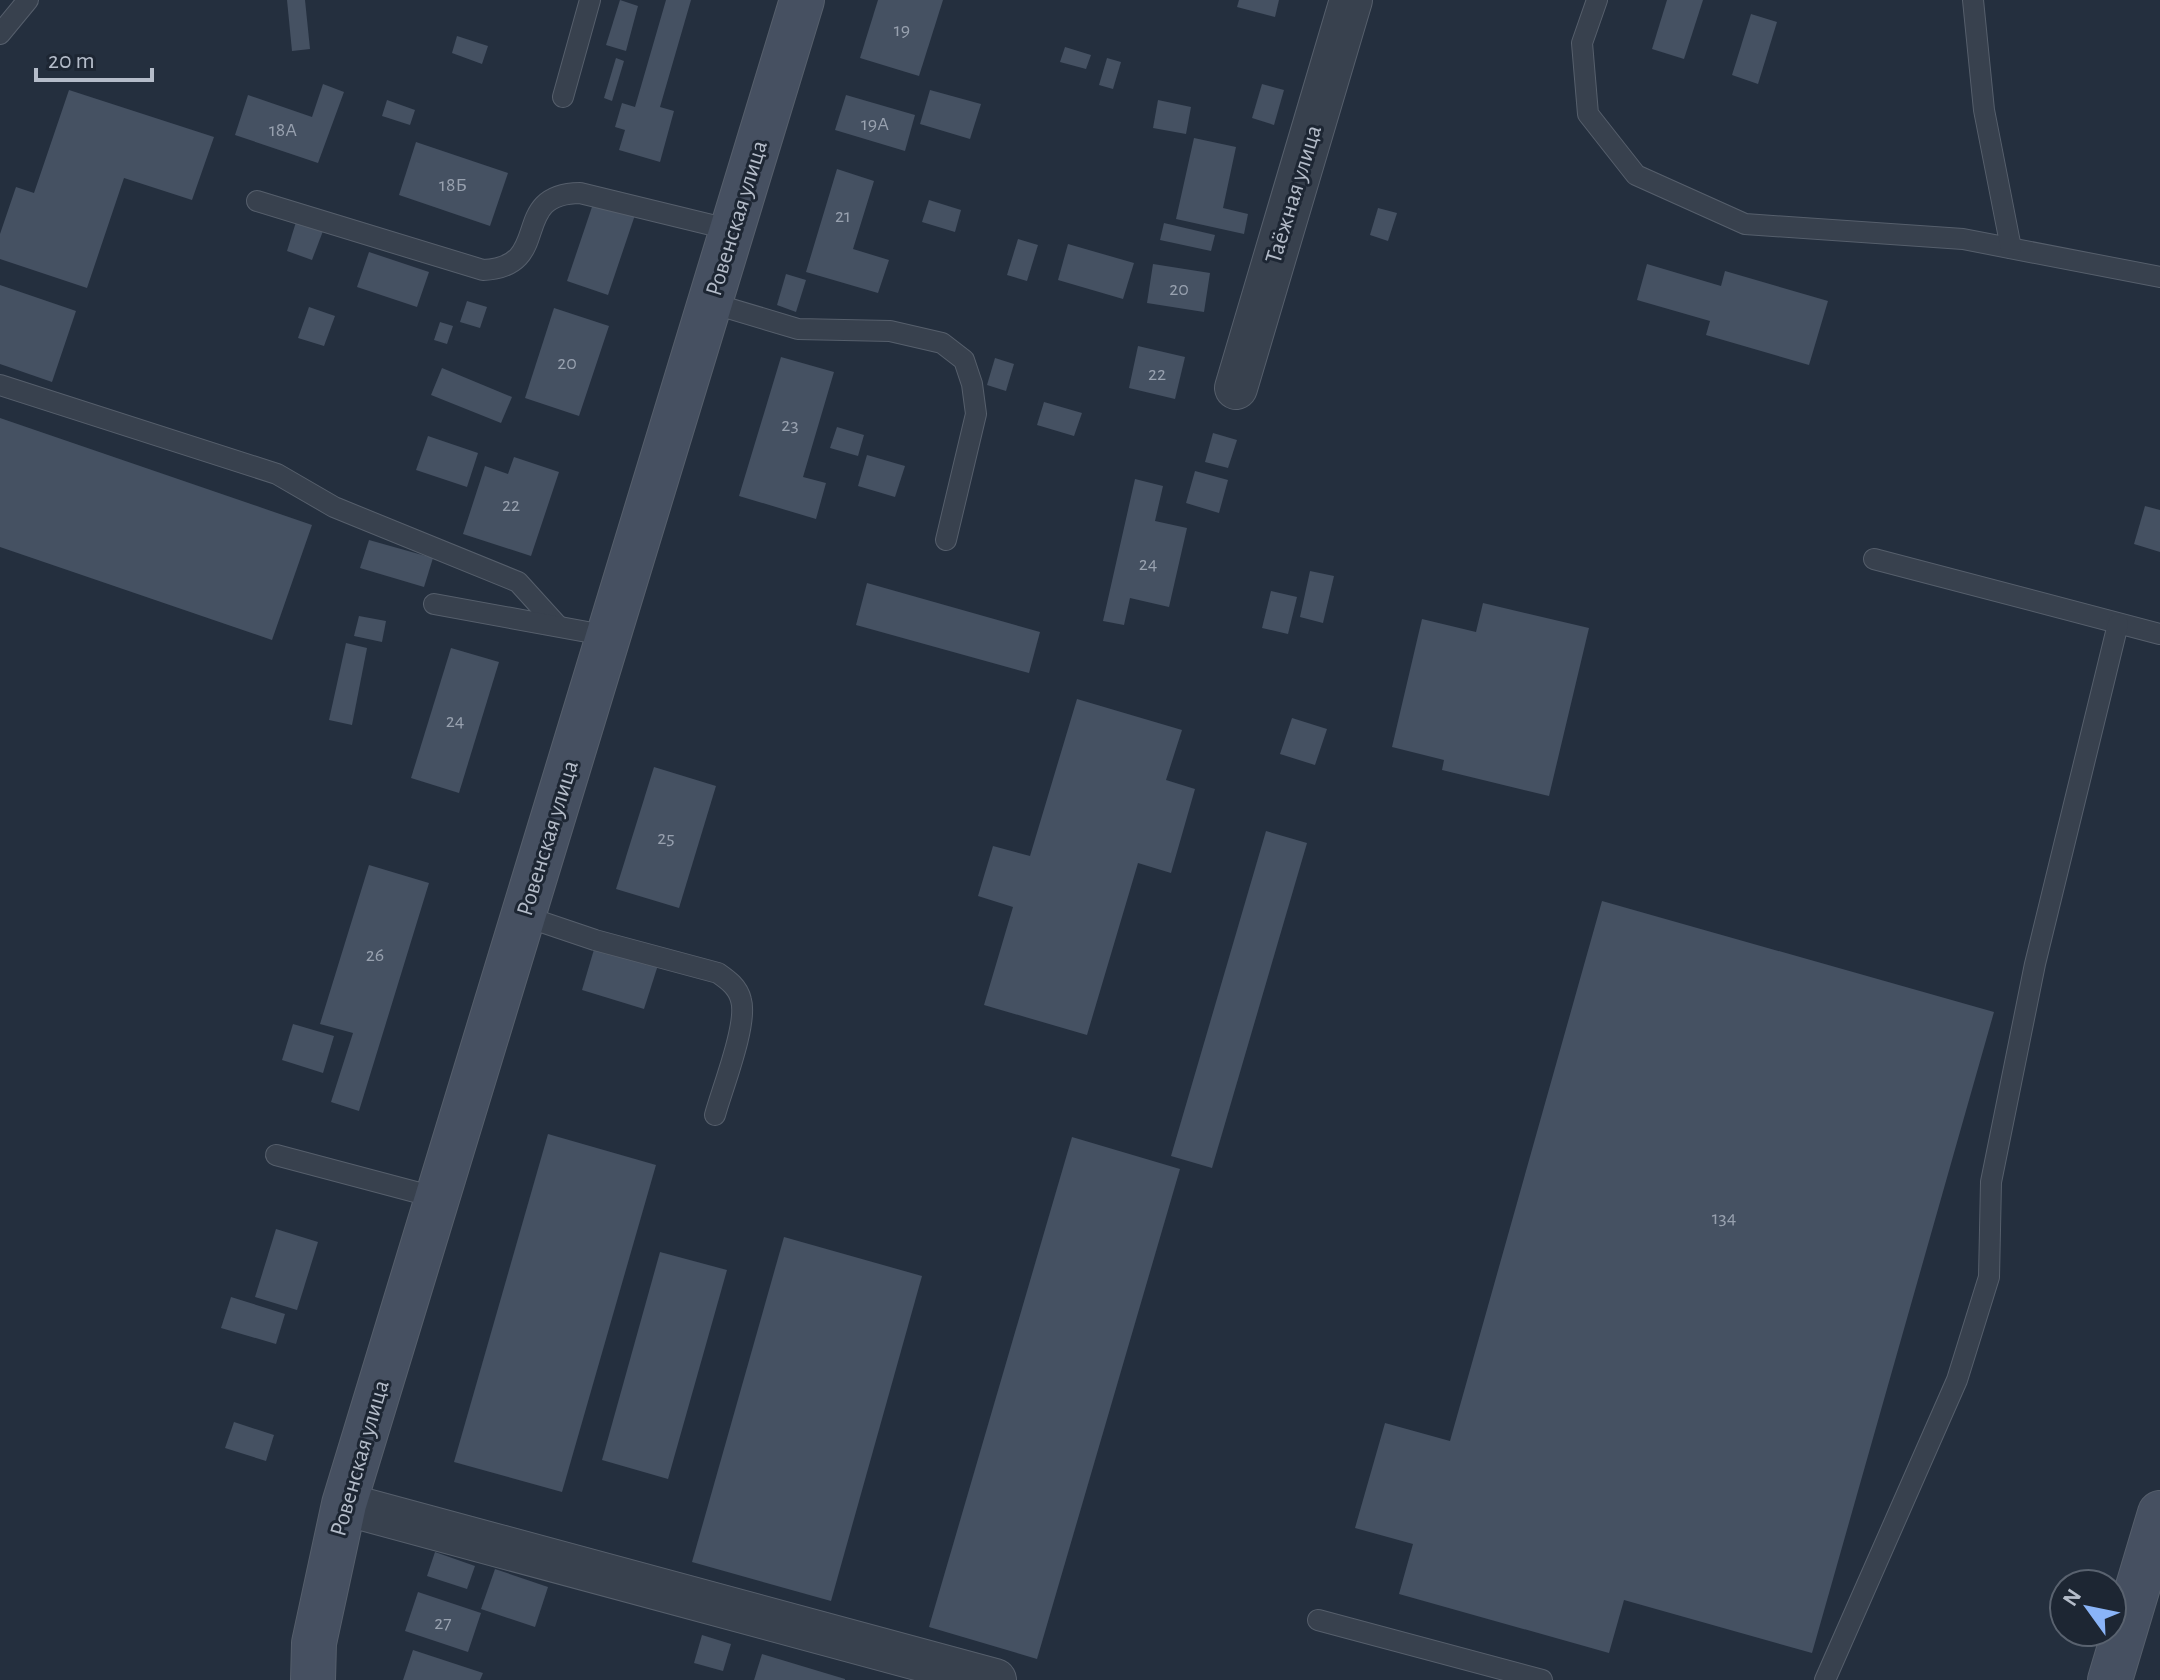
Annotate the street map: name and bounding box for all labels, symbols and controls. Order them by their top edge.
house number: 19 [894,20,910,40]
scale bar [36,32,152,82]
text: 20 m [48,49,95,73]
house number: 19А [861,114,889,134]
house number: 18А [269,120,297,140]
street label: Таёжная улица [1262,122,1326,266]
street label: Ровенская улица [702,138,772,299]
house number: 18Б [439,175,467,195]
house number: 21 [835,206,851,226]
house number: 20 [1169,279,1189,299]
house number: 20 [557,353,577,373]
house number: 22 [1148,364,1166,384]
house number: 23 [781,415,799,435]
house number: 22 [502,495,520,515]
house number: 24 [1139,554,1157,574]
house number: 24 [446,711,464,731]
street label: Ровенская улица [513,758,583,919]
house number: 25 [657,828,675,848]
house number: 26 [366,945,384,965]
house number: 134 [1712,1208,1736,1228]
street label: Ровенская улица [326,1377,394,1539]
north arrow [2048,1568,2128,1648]
text: N [2059,1585,2085,1610]
house number: 27 [434,1613,452,1633]

